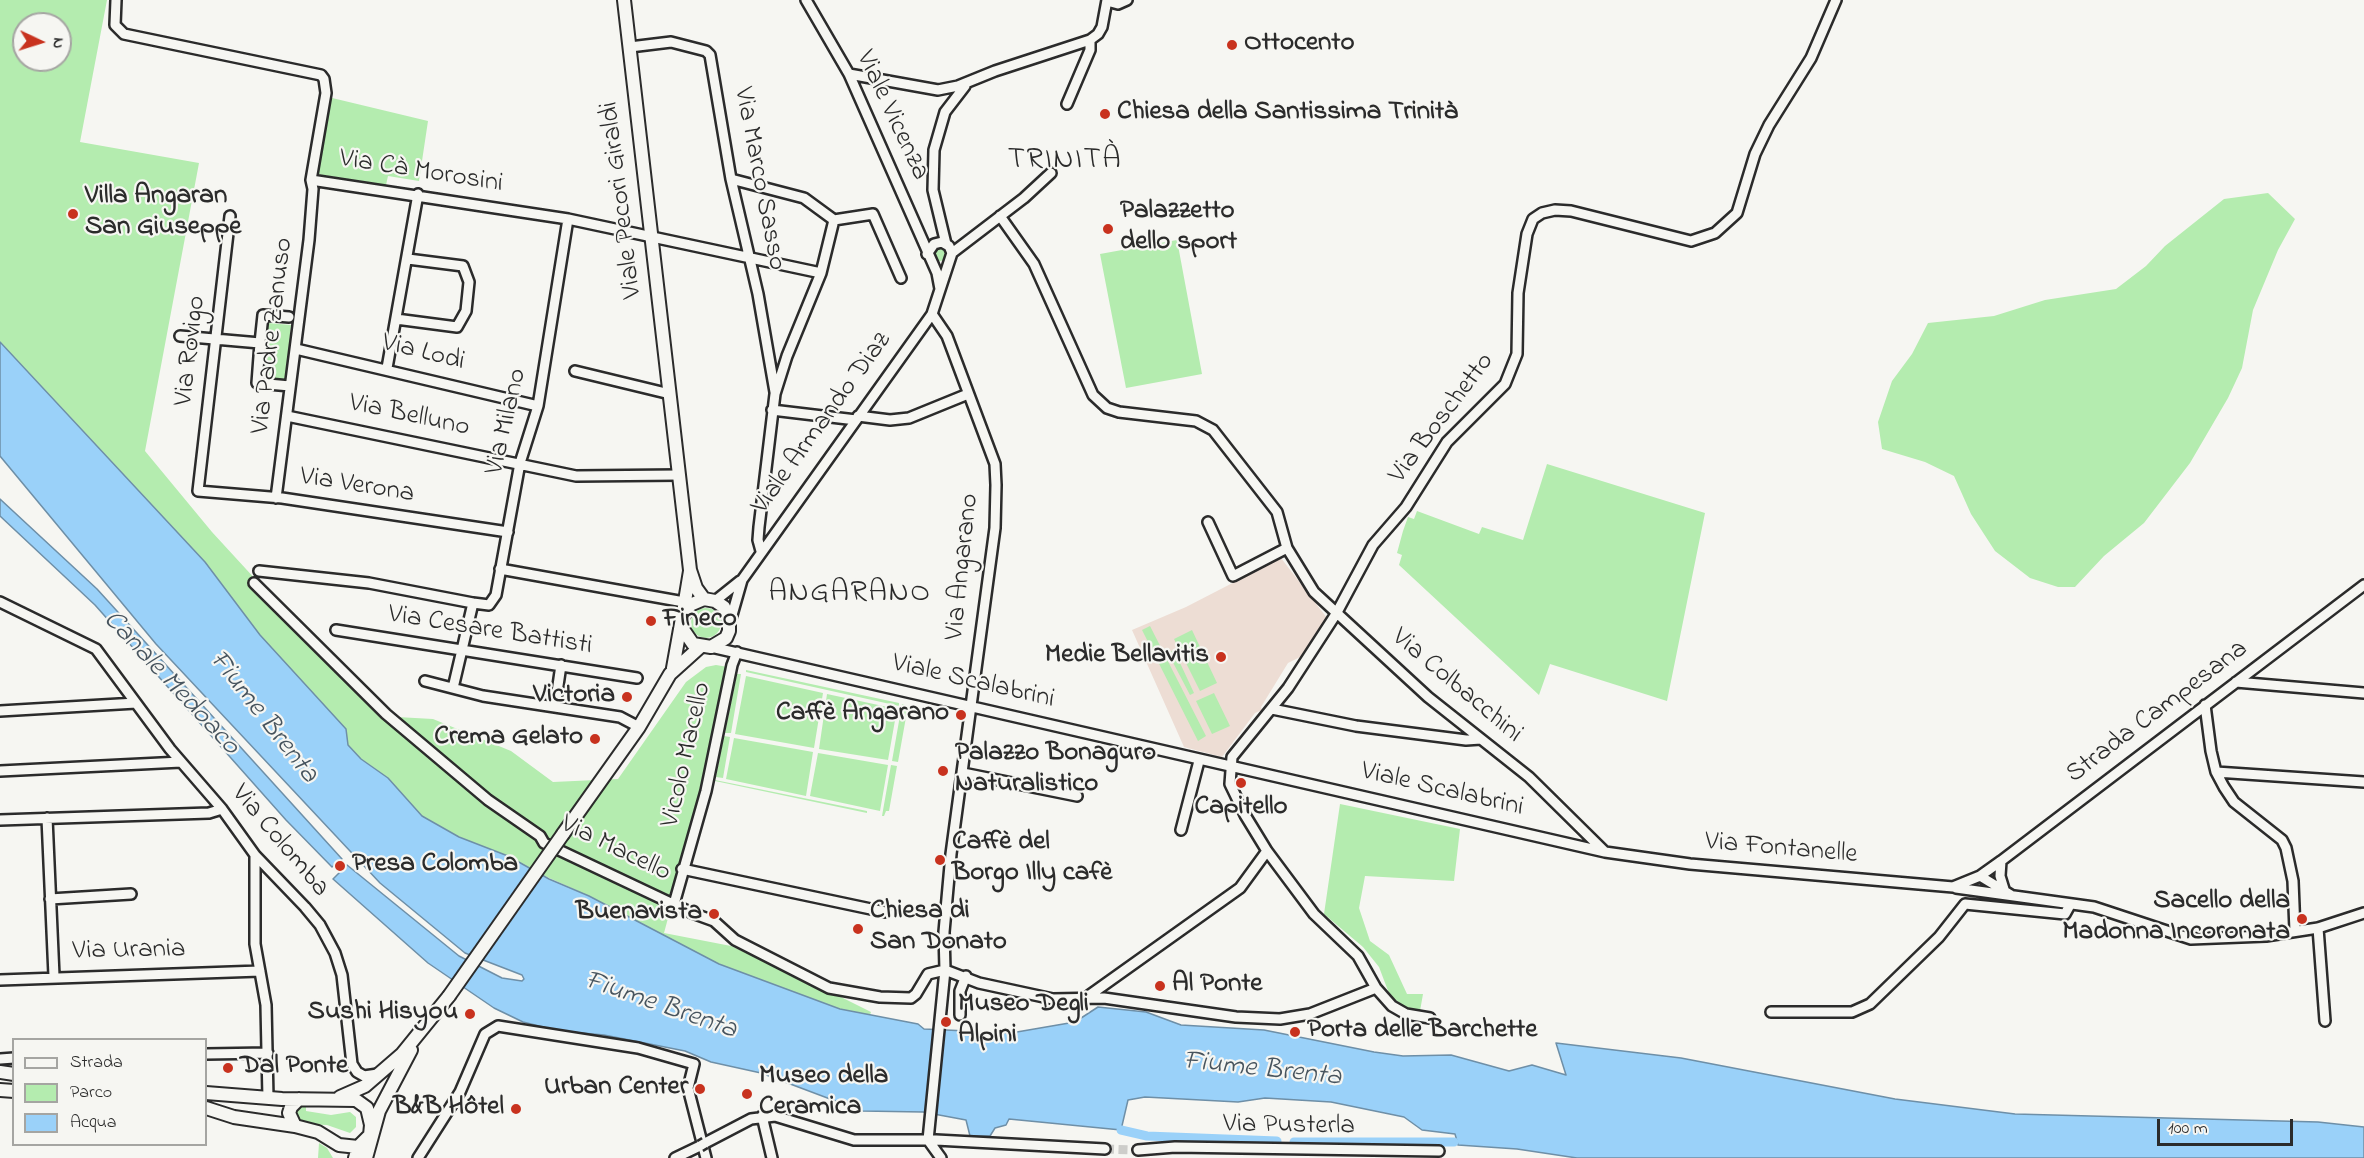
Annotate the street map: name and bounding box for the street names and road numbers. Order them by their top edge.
street label: Viale Vicenza [847,46,935,186]
street label: Via Marco Sasso [724,85,792,273]
street label: Viale Pecori Giraldi [595,100,651,300]
street label: Via Cà Morosini [337,144,505,202]
street label: Via Padre Zanuso [246,236,302,436]
street label: Via Rovigo [169,294,215,408]
street label: Viale Armando Diaz [746,327,900,521]
street label: Via Lodi [378,328,468,380]
street label: Via Boschetto [1383,347,1503,491]
street label: Via Milano [480,366,536,478]
street label: Via Belluno [346,388,472,446]
street label: Via Verona [298,462,416,512]
street label: Via Angarano [940,492,988,642]
street label: Via Cesare Battisti [386,600,594,664]
street label: Via Colbacchini [1384,623,1528,751]
street label: Strada Campesana [2061,634,2255,792]
street label: Viale Scalabrini [889,649,1057,717]
street label: Vicolo Macello [656,679,720,831]
street label: Viale Scalabrini [1358,757,1526,825]
street label: Via Colomba [223,779,335,905]
street label: Via Macello [555,809,675,891]
street label: Via Fontanelle [1703,827,1859,873]
street label: Via Urania [72,935,186,969]
street label: Via Pusterla [1223,1110,1355,1144]

